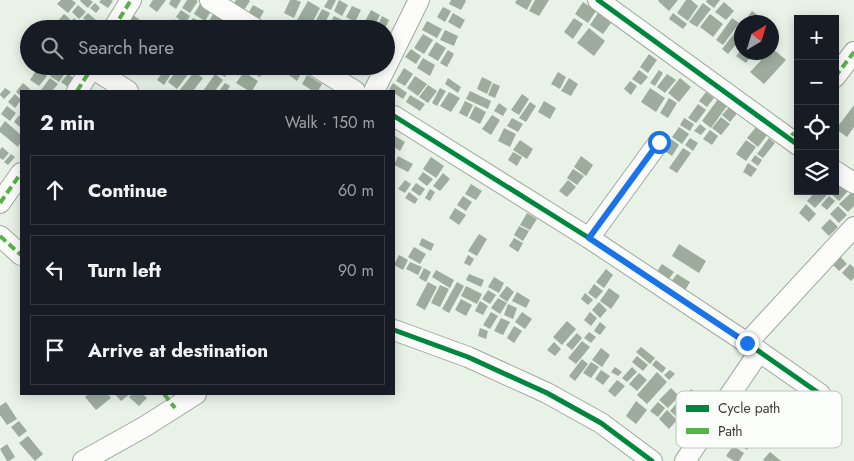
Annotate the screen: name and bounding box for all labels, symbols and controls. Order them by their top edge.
north arrow [734,15,779,60]
map controls [794,15,839,195]
button: + [794,15,839,60]
search box [20,20,395,75]
icon: search [38,34,66,62]
text: Search here [78,34,174,61]
button: − [794,60,839,105]
button: locate [794,105,839,150]
text: 2 min [40,108,95,138]
text: Walk · 150 m [285,111,375,134]
route start [648,131,671,154]
button: layers [794,150,839,195]
icon: ahead [41,176,69,204]
text: Continue [88,177,167,204]
text: 60 m [338,179,374,202]
icon: left [41,256,69,284]
text: Turn left [88,257,161,284]
text: 90 m [338,259,374,282]
route end [736,332,759,355]
icon: arrive [41,336,69,364]
text: Arrive at destination [88,337,268,364]
legend [676,391,842,448]
text: Cycle path [718,398,780,418]
text: Path [718,421,743,441]

